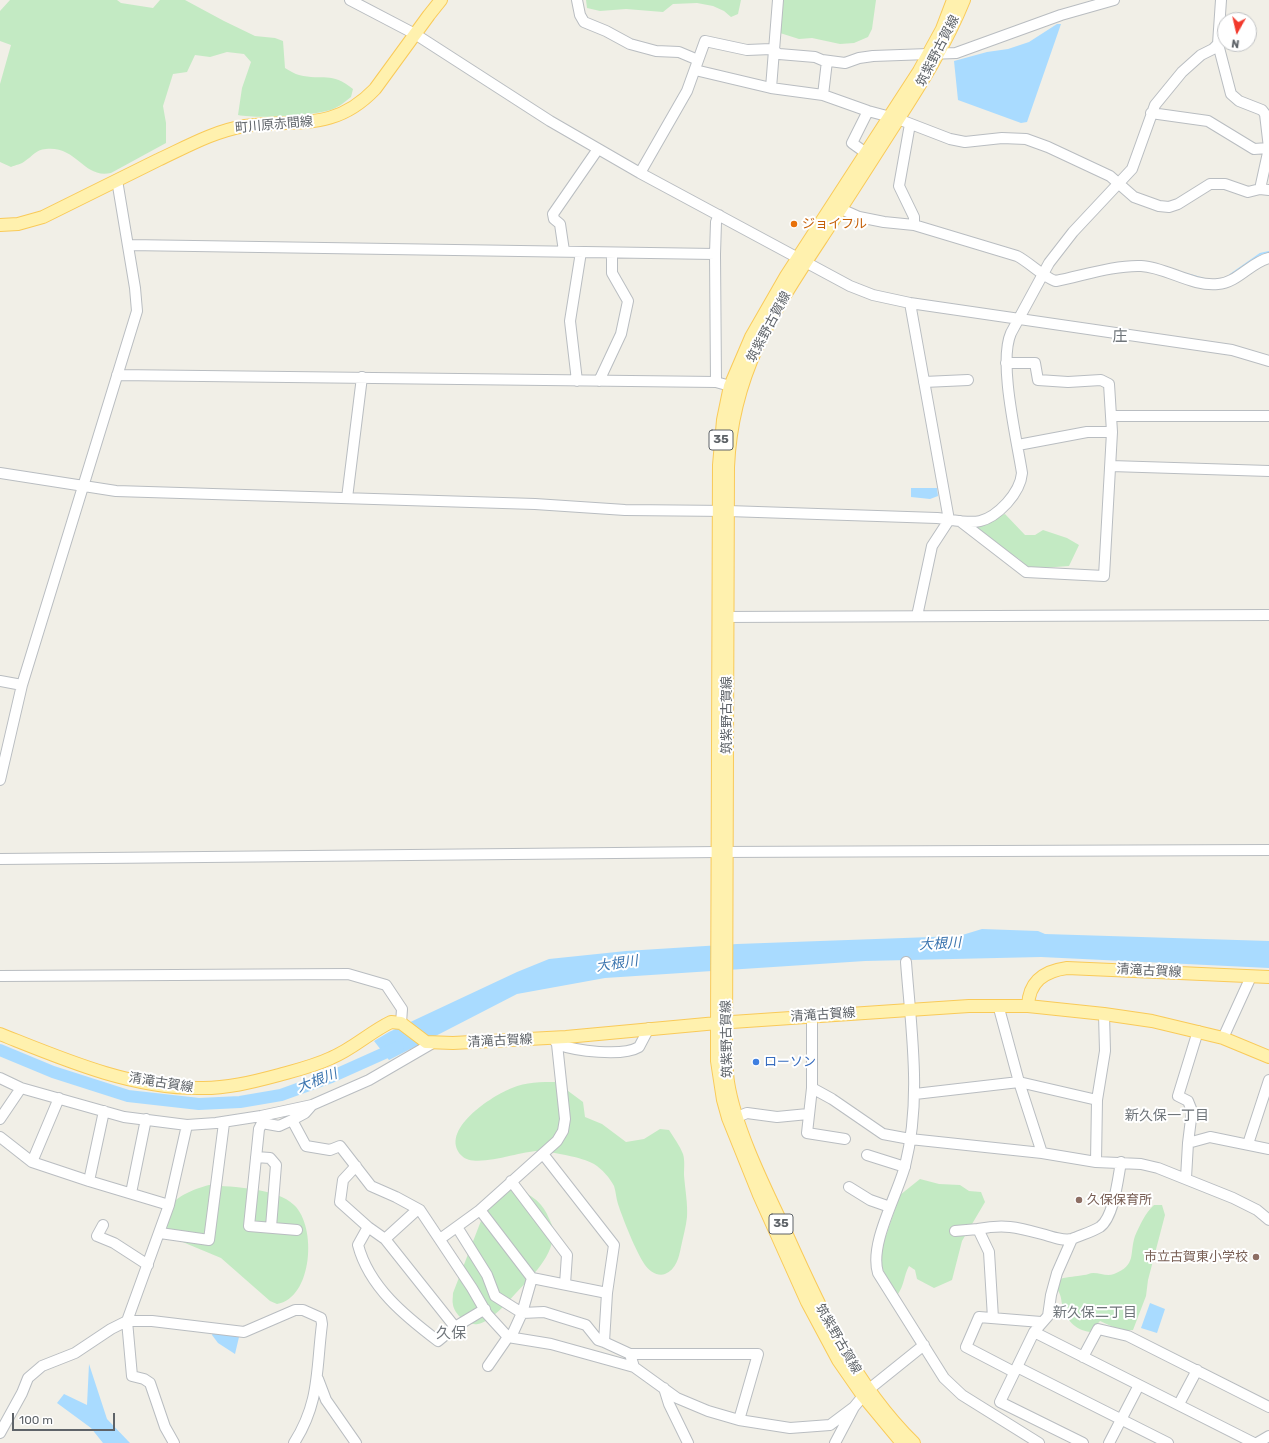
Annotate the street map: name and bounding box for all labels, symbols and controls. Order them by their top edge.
north arrow [1217,12,1257,52]
street label: 筑紫野古賀線 [913,13,963,89]
text: N [1231,36,1240,50]
street label: 町川原赤間線 [234,114,314,136]
place label: ジョイフル [802,216,867,232]
marker: ジョイフル [789,219,799,229]
street label: 筑紫野古賀線 [744,289,794,365]
district label: 庄 [1113,328,1127,346]
road number: 35 [709,430,733,450]
street label: 筑紫野古賀線 [719,676,735,754]
water label: 大根川 [919,935,961,953]
water label: 大根川 [595,953,639,975]
street label: 清滝古賀線 [1116,962,1182,980]
street label: 筑紫野古賀線 [719,1000,735,1078]
street label: 清滝古賀線 [790,1005,856,1025]
street label: 清滝古賀線 [467,1032,533,1050]
place label: ローソン [764,1054,816,1070]
marker: ローソン [751,1057,761,1067]
water label: 大根川 [294,1066,340,1096]
street label: 清滝古賀線 [128,1070,194,1096]
district label: 新久保一丁目 [1125,1108,1209,1124]
place label: 久保保育所 [1087,1192,1152,1208]
marker: 久保保育所 [1074,1195,1084,1205]
road number: 35 [769,1214,793,1234]
place label: 市立古賀東小学校 [1144,1249,1248,1265]
marker: 市立古賀東小学校 [1251,1252,1261,1262]
street label: 筑紫野古賀線 [812,1301,864,1377]
district label: 新久保二丁目 [1053,1305,1137,1321]
district label: 久保 [436,1325,466,1343]
scale bar [14,1405,117,1431]
text: 100 m [19,1413,53,1427]

